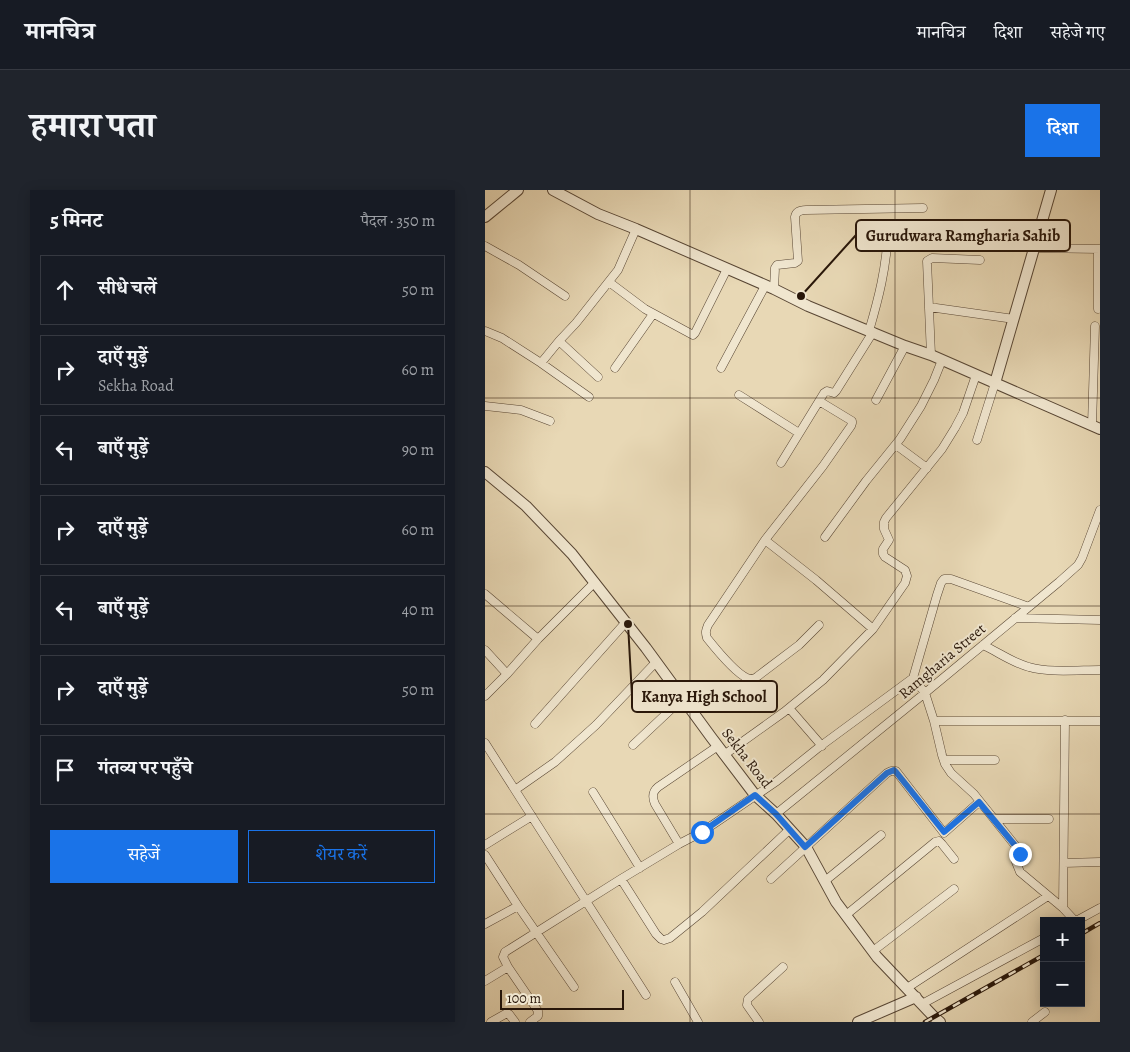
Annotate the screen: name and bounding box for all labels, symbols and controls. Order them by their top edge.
text: मानचित्र [25,15,95,47]
text: मानचित्र [917,20,966,44]
text: दिशा [994,20,1022,44]
text: सहेजे गए [1050,20,1105,44]
text: हमारा पता [30,101,155,149]
button: दिशा [1025,104,1100,157]
text: 5 मिनट [50,206,102,234]
text: पैदल · 350 m [361,210,435,232]
callout: Gurudwara Ramgharia Sahib [856,220,1070,251]
text: Gurudwara Ramgharia Sahib [866,225,1060,247]
text: सीधे चलें [98,275,156,301]
icon: ahead [51,276,79,304]
text: 50 m [402,279,434,301]
text: दाएँ मुड़ें [98,344,148,370]
icon: right [51,356,79,384]
text: 60 m [402,359,434,381]
text: Sekha Road [98,375,174,397]
text: बाएँ मुड़ें [98,435,148,461]
icon: left [51,436,79,464]
text: 90 m [402,439,434,461]
text: दाएँ मुड़ें [98,515,148,541]
icon: right [51,516,79,544]
text: 60 m [402,519,434,541]
text: बाएँ मुड़ें [98,595,148,621]
icon: left [51,596,79,624]
text: 40 m [402,599,434,621]
street label: Ramgharia Street [894,619,990,703]
text: दाएँ मुड़ें [98,675,148,701]
icon: right [51,676,79,704]
text: 50 m [402,679,434,701]
callout: Kanya High School [632,681,777,712]
text: Kanya High School [641,686,767,708]
street label: Sekha Road [717,724,777,793]
text: गंतव्य पर पहुँचे [98,755,193,781]
icon: arrive [51,756,79,784]
route start [691,821,714,844]
button: सहेजें [50,830,238,883]
button: शेयर करें [248,830,435,883]
route end [1009,843,1032,866]
map controls [1040,917,1085,1007]
button: + [1040,917,1085,962]
button: − [1040,962,1085,1007]
scale bar [500,987,624,1010]
text: 100 m [507,989,541,1008]

